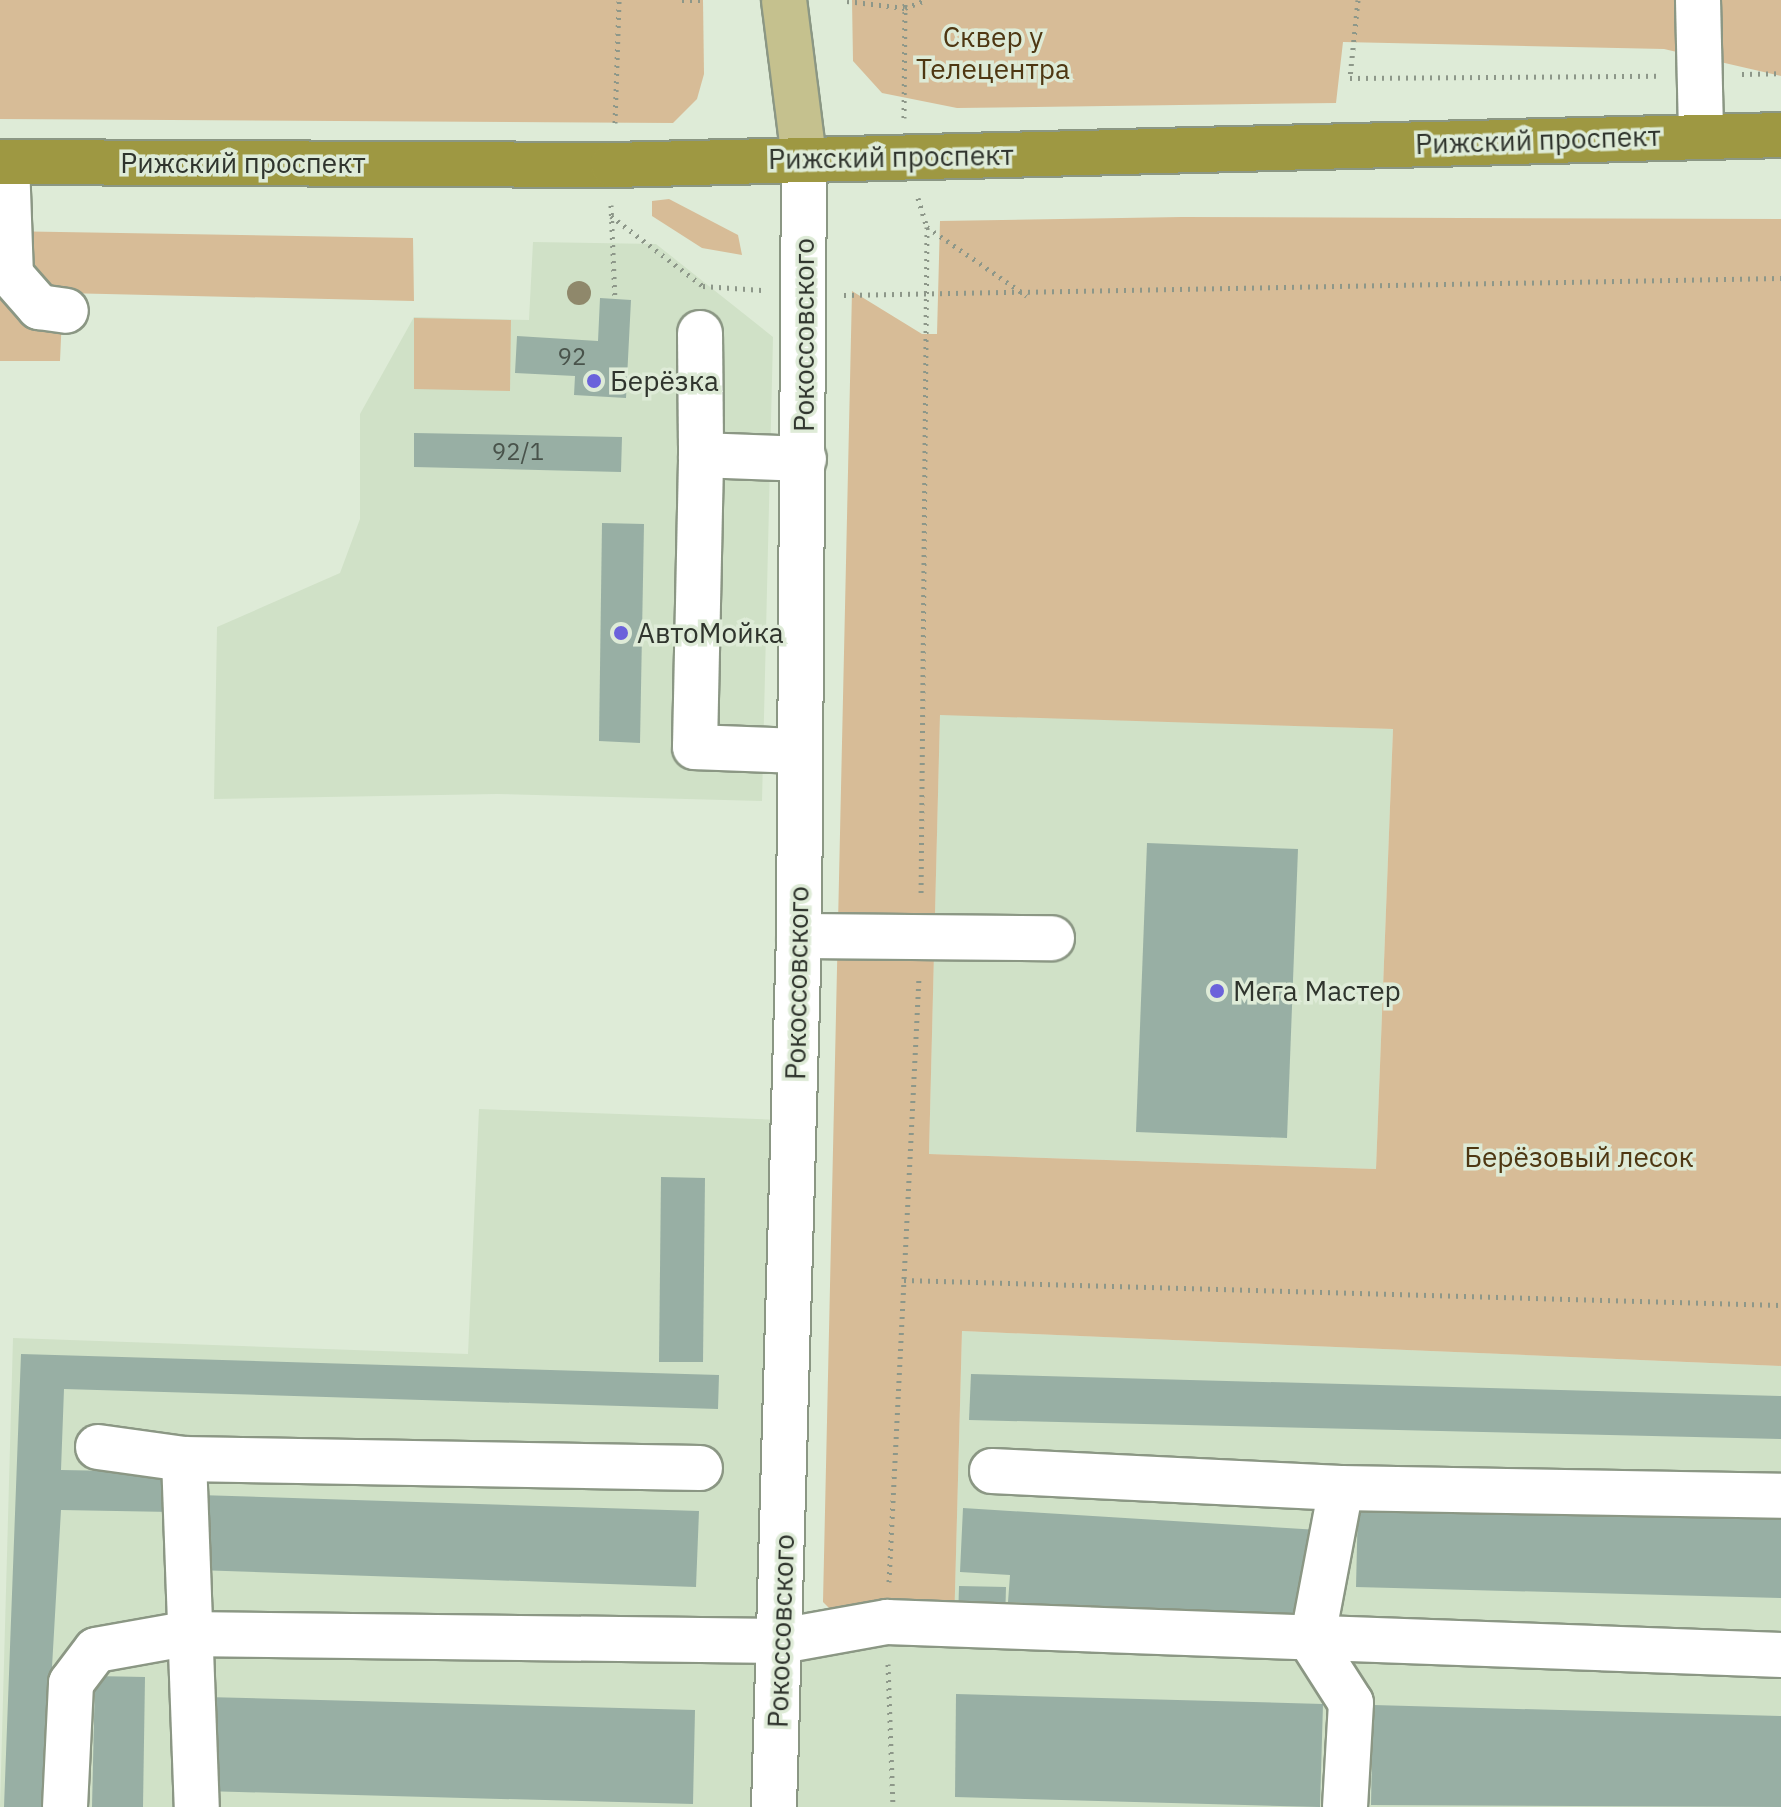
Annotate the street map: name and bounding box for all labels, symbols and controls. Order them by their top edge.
park label: Сквер у Телецентра [916,20,1070,86]
street label: Рижский проспект [1415,119,1661,161]
street label: Рижский проспект [768,138,1014,176]
street label: Рижский проспект [120,146,366,180]
street label: Рокоссовского [787,238,821,432]
house number: 92 [558,343,586,371]
place label: Берёзка [610,364,719,398]
marker: Берёзка [585,372,603,390]
house number: 92/1 [492,438,544,466]
place label: АвтоМойка [637,616,784,650]
marker: АвтоМойка [612,624,630,642]
street label: Рокоссовского [779,886,815,1080]
place label: Мега Мастер [1233,974,1401,1008]
marker: Мега Мастер [1208,982,1226,1000]
park label: Берёзовый лесок [1464,1140,1694,1174]
street label: Рокоссовского [761,1534,801,1728]

